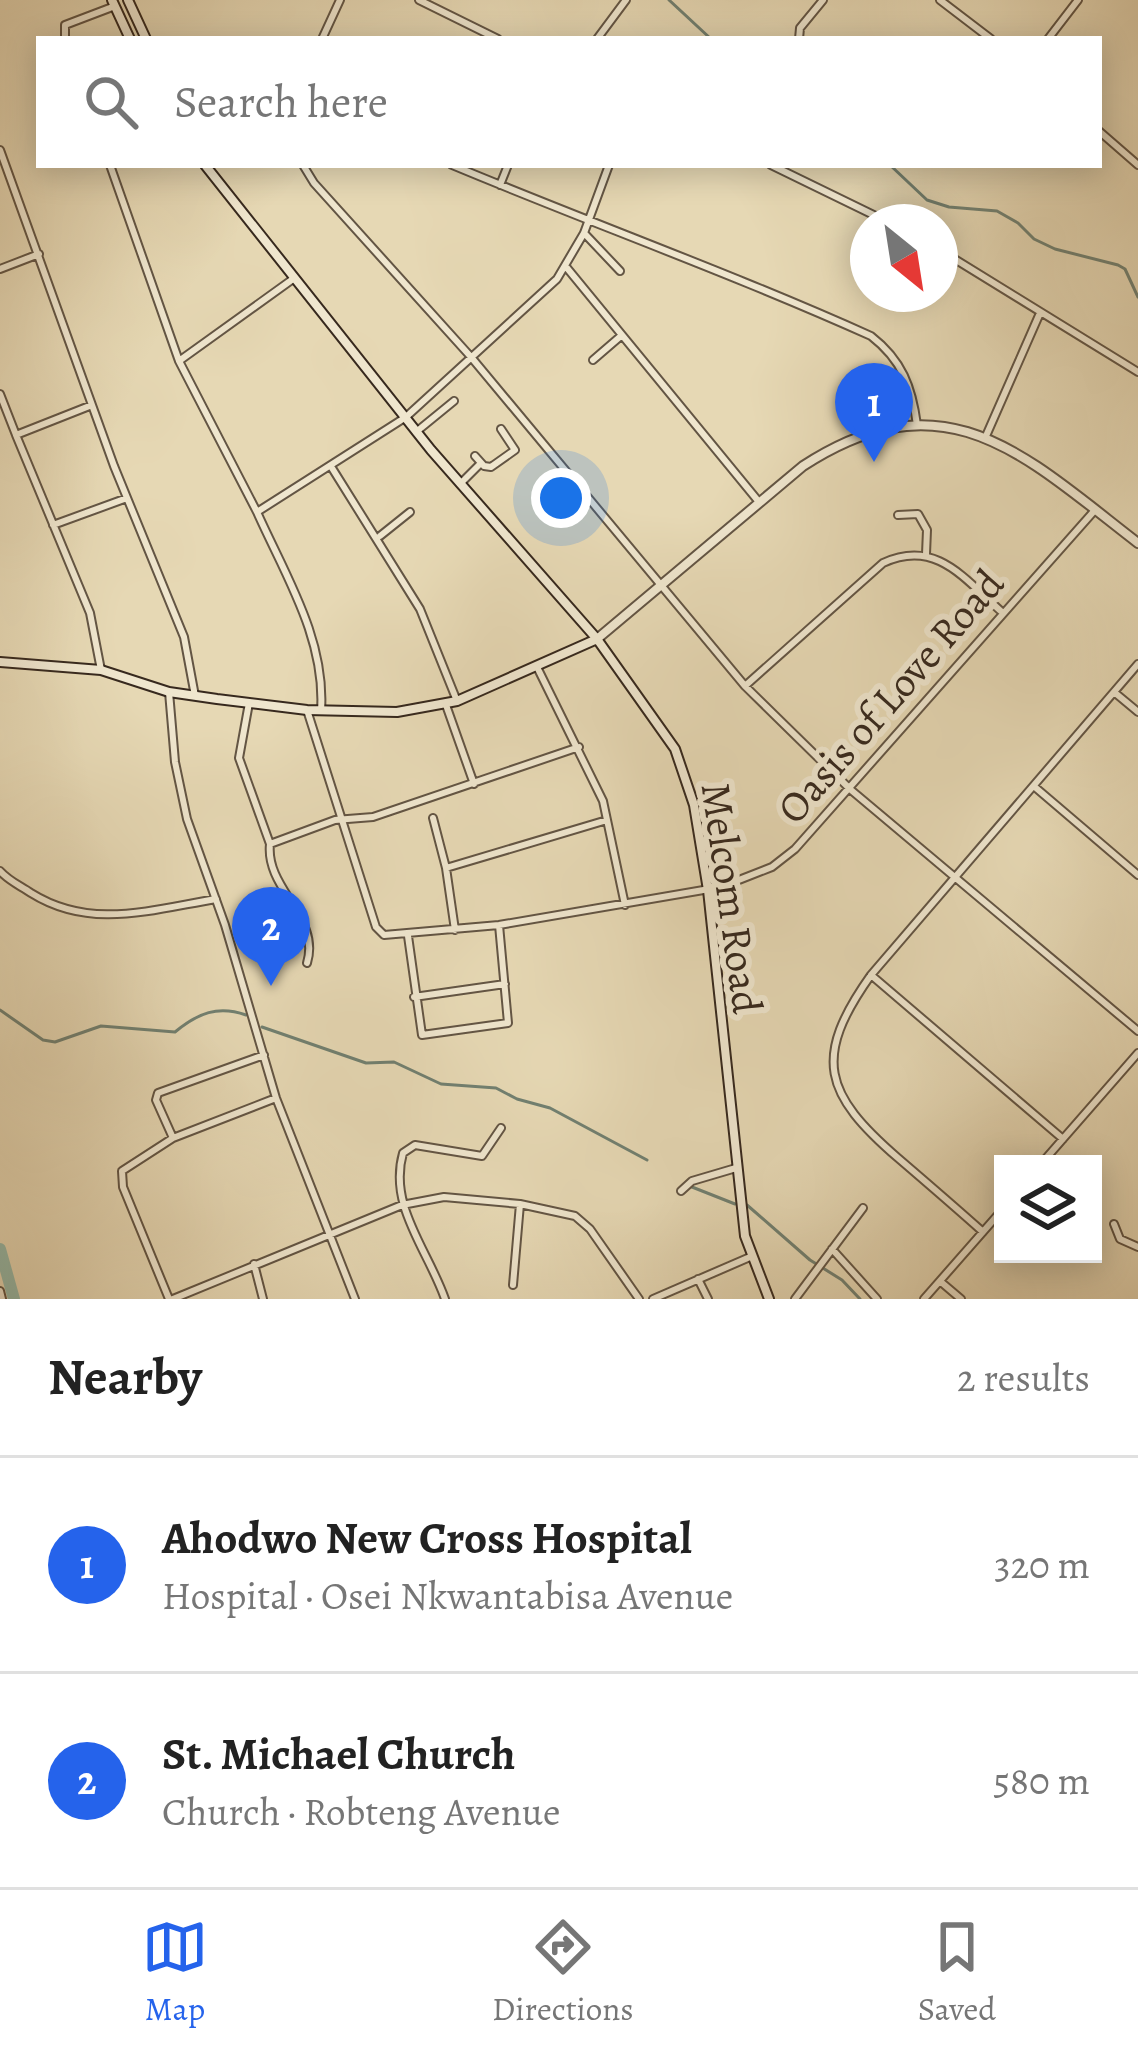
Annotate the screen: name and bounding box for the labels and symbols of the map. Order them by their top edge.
north arrow [850,204,958,312]
pin: 1 [835,363,913,462]
your location [531,468,591,528]
street label: Oasis of Love Road [764,556,1017,835]
street label: Melcom Road [688,779,776,1018]
pin: 2 [232,887,310,986]

